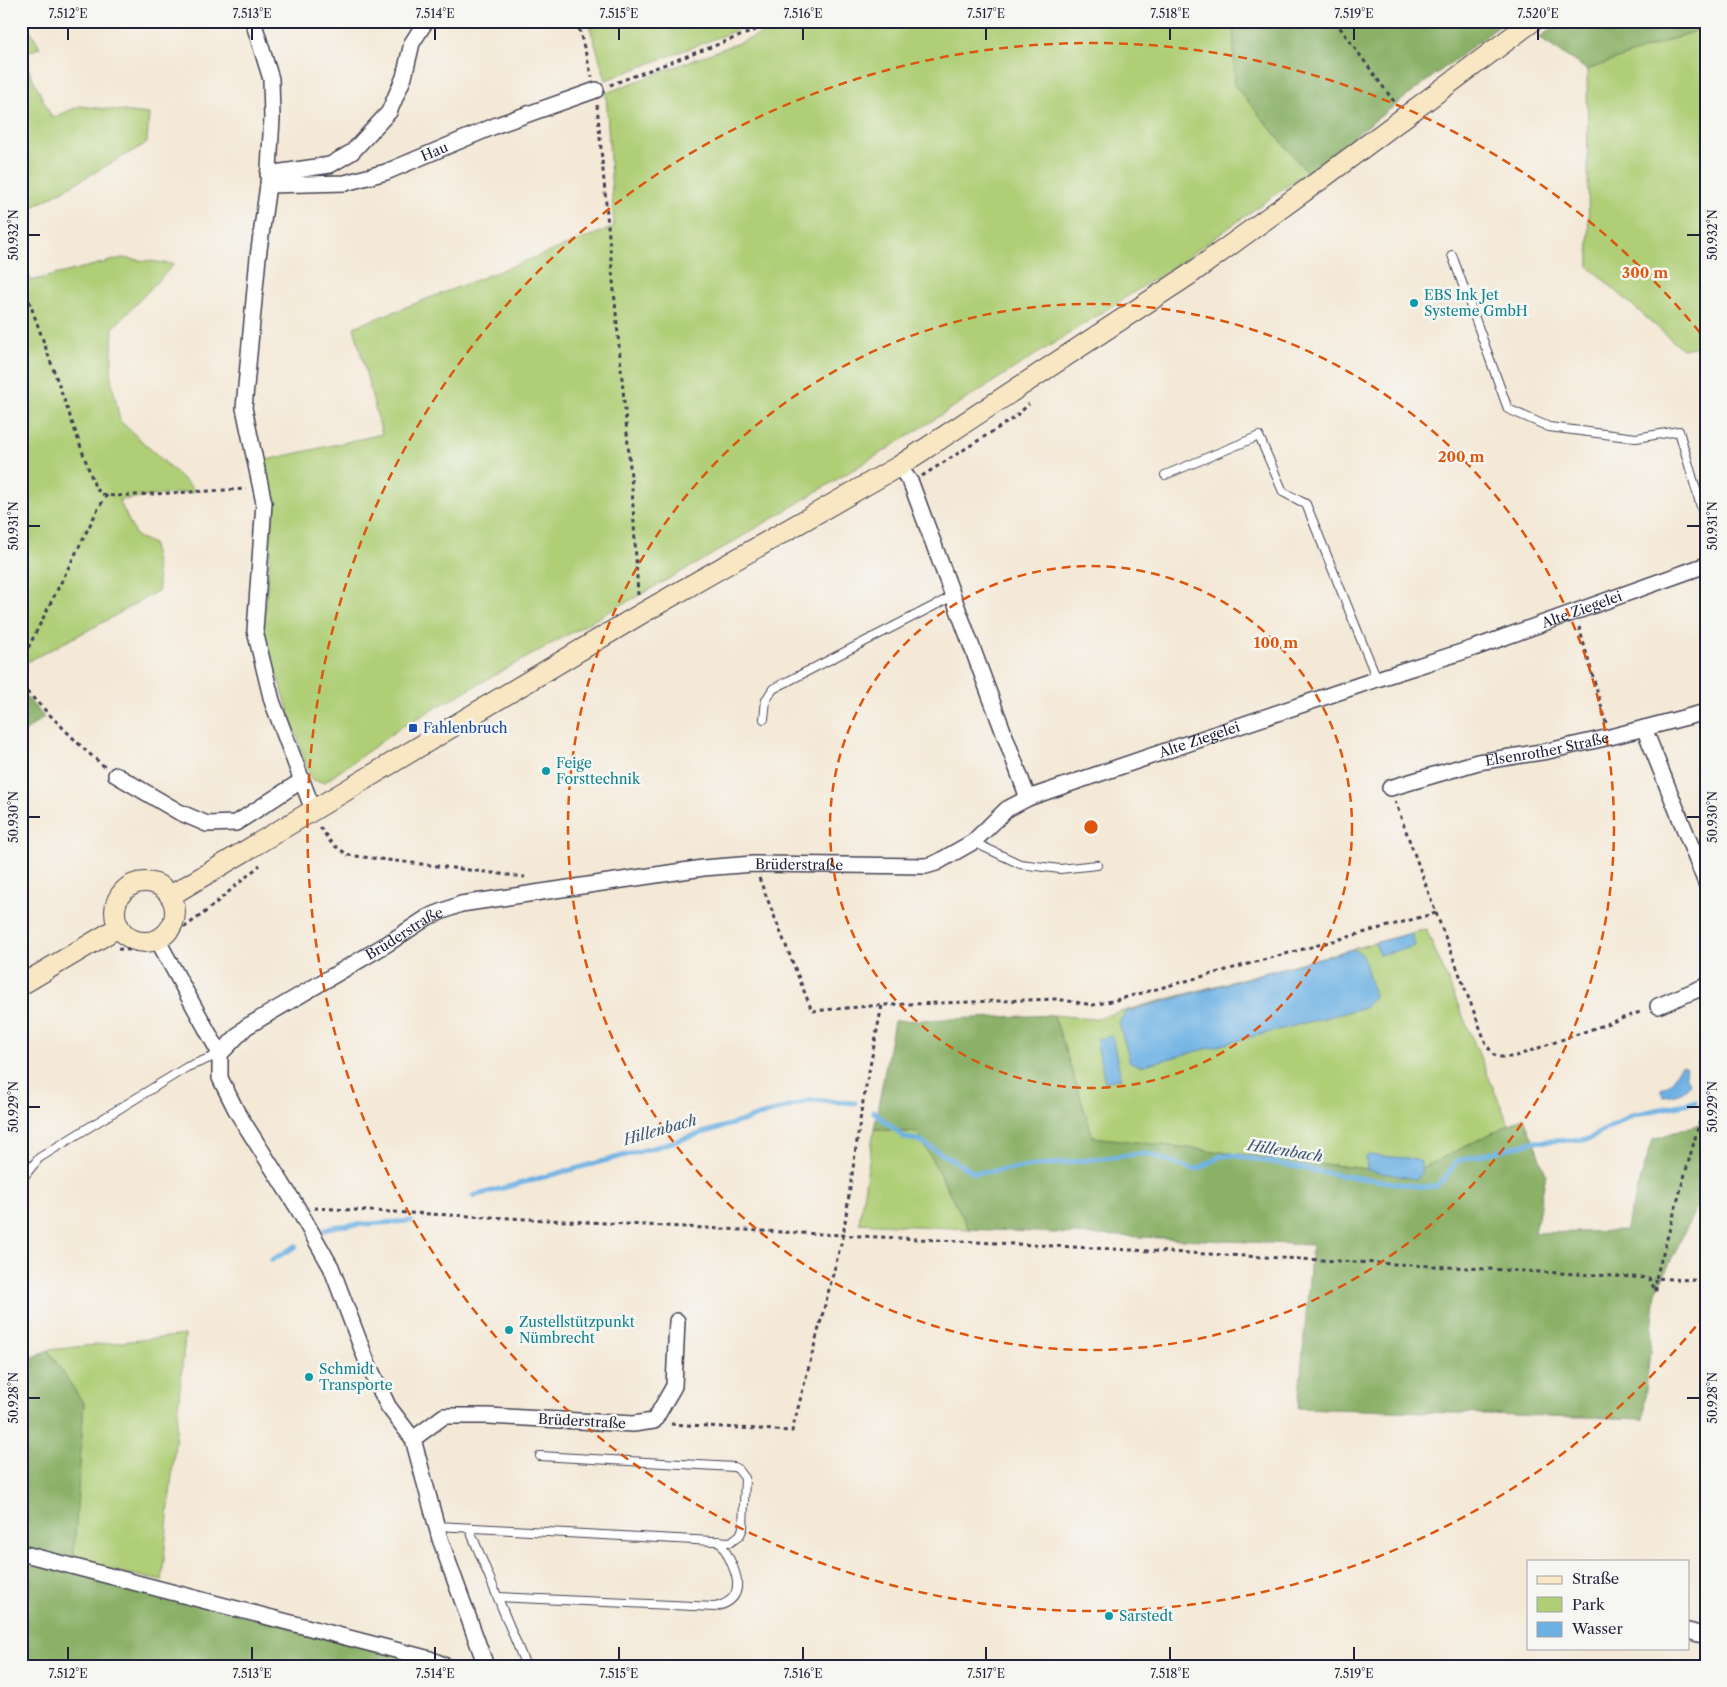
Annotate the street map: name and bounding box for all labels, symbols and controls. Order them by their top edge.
text: 7.512°E [48,6,88,21]
text: 7.513°E [233,6,271,21]
text: 7.514°E [415,6,455,21]
text: 7.515°E [600,6,638,21]
text: 7.516°E [783,6,823,21]
text: 7.517°E [967,6,1005,21]
text: 7.518°E [1150,6,1190,21]
text: 7.519°E [1334,6,1374,21]
text: 7.520°E [1517,6,1559,21]
street label: Hau [418,138,451,165]
text: 50.932°N [6,209,21,261]
text: 50.932°N [1705,209,1720,261]
text: 300 m [1622,263,1668,282]
place label: EBS Ink Jet Systeme GmbH [1424,286,1528,320]
marker: EBS Ink Jet Systeme GmbH [1408,297,1420,309]
text: 200 m [1438,447,1484,466]
text: 50.931°N [6,501,21,551]
text: 50.931°N [1705,501,1720,551]
street label: Alte Ziegelei [1538,587,1624,632]
text: 100 m [1254,633,1298,652]
street label: Alte Ziegelei [1156,718,1242,762]
place label: Fahlenbruch [423,719,508,737]
marker: Fahlenbruch [407,722,419,734]
street label: Elsenrother Straße [1484,728,1611,770]
place label: Feige Forsttechnik [556,754,641,788]
marker: Feige Forsttechnik [540,765,552,777]
text: 50.930°N [6,791,21,843]
text: 50.930°N [1705,791,1720,843]
centre of rings [1082,818,1100,836]
street label: Brüderstraße [755,855,843,874]
street label: Brüderstraße [362,903,446,964]
text: 50.929°N [6,1081,21,1133]
text: 50.929°N [1705,1081,1720,1133]
water label: Hillenbach [620,1110,699,1149]
water label: Hillenbach [1245,1135,1324,1166]
place label: Zustellstützpunkt Nümbrecht [519,1313,635,1347]
marker: Zustellstützpunkt Nümbrecht [503,1324,515,1336]
place label: Schmidt Transporte [319,1360,393,1394]
marker: Schmidt Transporte [303,1371,315,1383]
text: 50.928°N [6,1372,21,1424]
text: 50.928°N [1705,1372,1720,1424]
street label: Brüderstraße [538,1410,627,1432]
legend [1527,1560,1690,1650]
text: Straße [1572,1569,1619,1588]
text: Park [1572,1595,1606,1614]
place label: Sarstedt [1119,1607,1173,1625]
marker: Sarstedt [1103,1610,1115,1622]
text: Wasser [1571,1619,1623,1638]
text: 7.512°E [48,1666,88,1681]
text: 7.513°E [233,1666,271,1681]
text: 7.514°E [415,1666,455,1681]
text: 7.515°E [600,1666,638,1681]
text: 7.516°E [783,1666,823,1681]
text: 7.517°E [967,1666,1005,1681]
text: 7.518°E [1150,1666,1190,1681]
text: 7.519°E [1334,1666,1374,1681]

